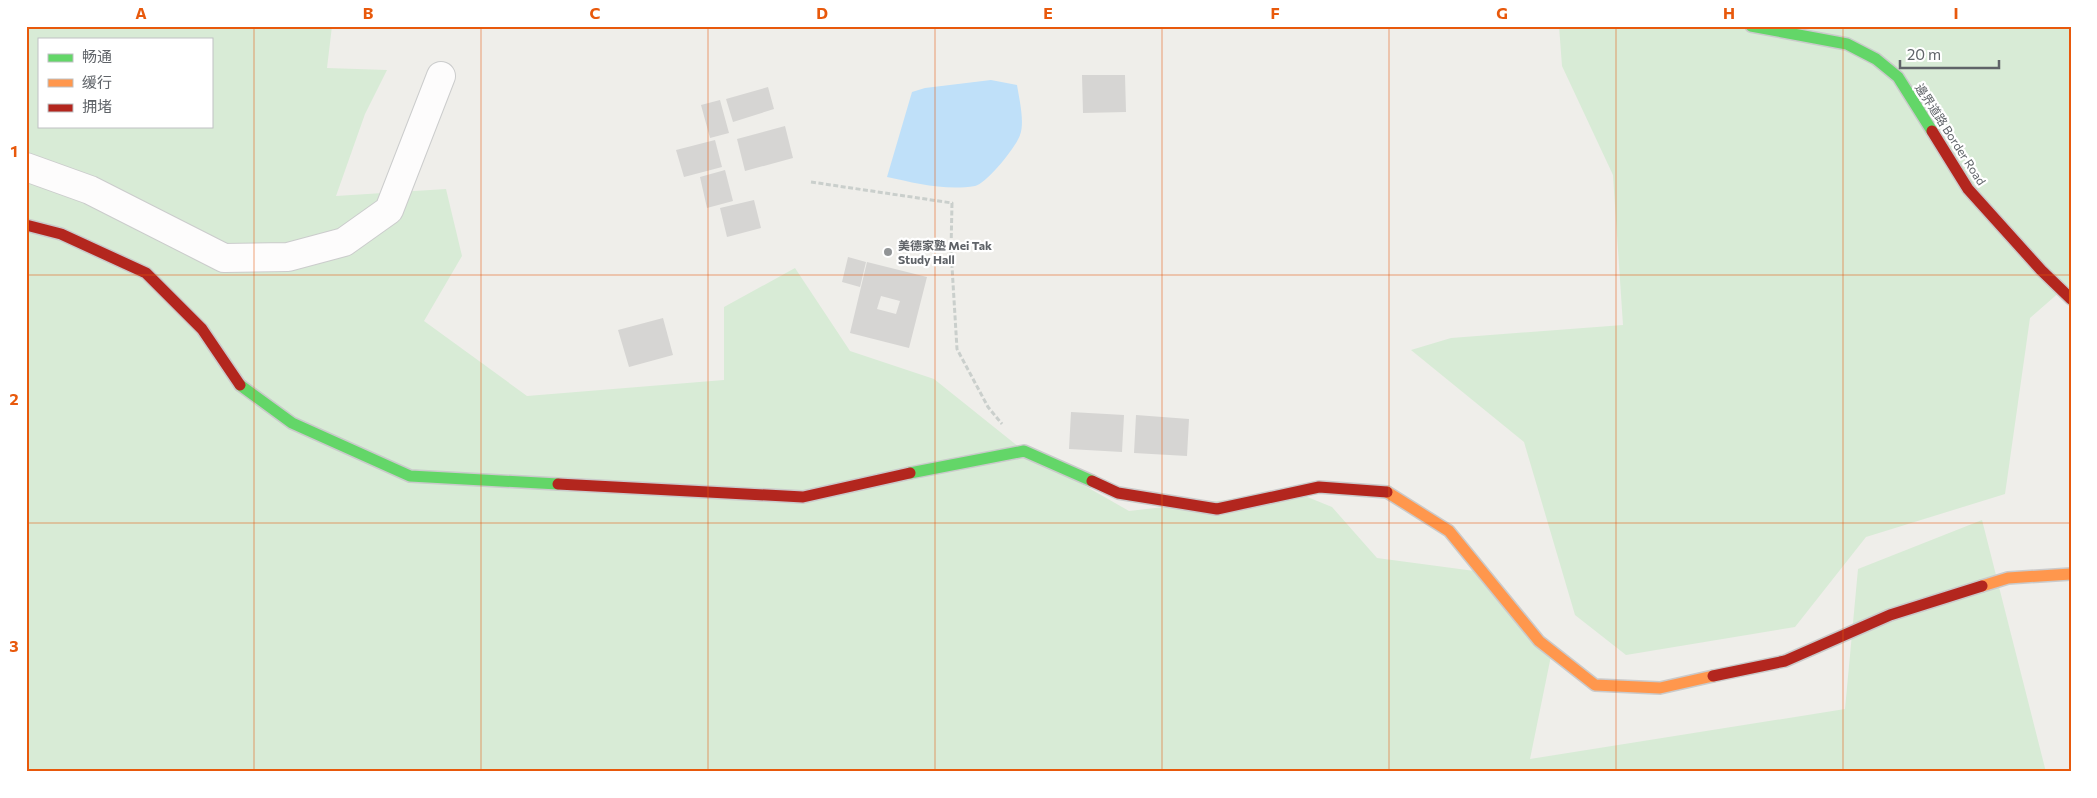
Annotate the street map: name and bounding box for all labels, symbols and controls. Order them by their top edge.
text: A [135,3,147,22]
text: B [363,3,374,22]
text: C [590,3,601,22]
text: D [816,3,828,22]
text: E [1043,3,1053,22]
text: F [1270,3,1280,22]
text: G [1496,3,1508,22]
text: H [1723,3,1735,22]
text: I [1953,3,1959,22]
legend [38,38,212,128]
scale bar [1900,38,1998,70]
text: 20 m [1907,45,1941,63]
text: 畅通 [82,47,112,65]
text: 缓行 [82,73,112,91]
street label: 邊界道路 Border Road [1913,81,1989,187]
text: 拥堵 [82,97,112,115]
text: 1 [10,141,18,160]
place label: 美德家塾 Mei Tak Study Hall [898,238,992,266]
marker: 美德家塾 Mei Tak Study Hall [882,246,894,258]
text: 2 [9,389,19,408]
text: 3 [9,636,19,655]

